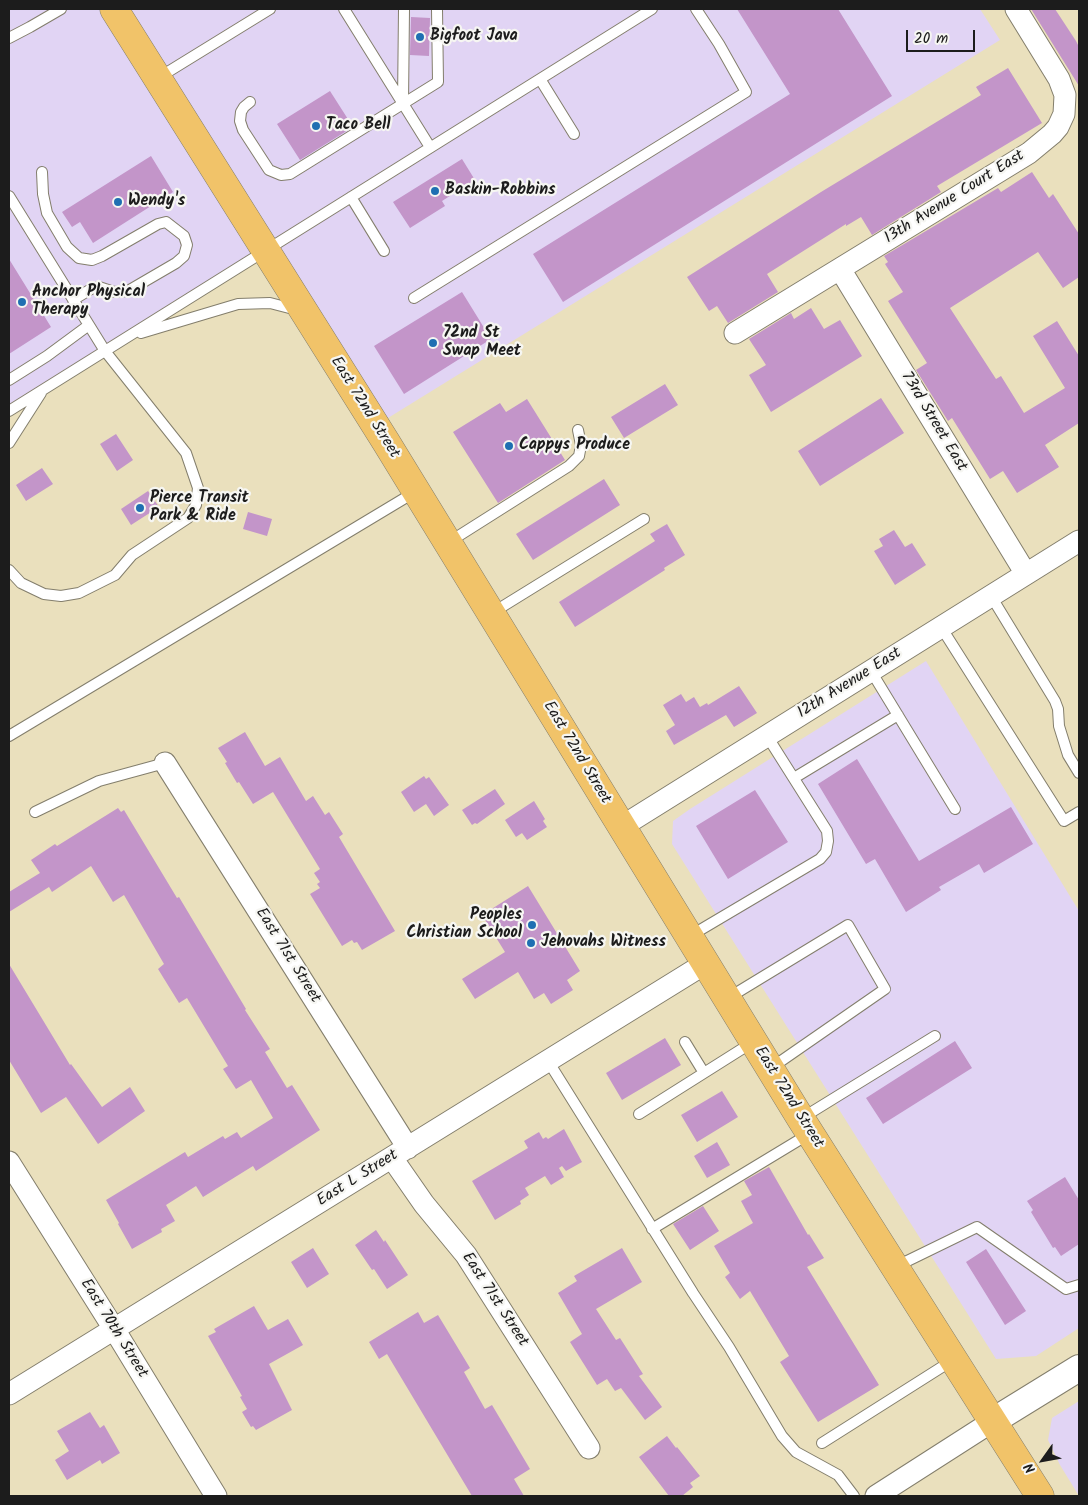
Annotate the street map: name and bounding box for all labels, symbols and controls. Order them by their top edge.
scale bar [908,20,977,52]
place label: Bigfoot Java [430,27,518,47]
text: 20 m [914,27,948,51]
marker: Bigfoot Java [414,31,426,43]
place label: Taco Bell [326,116,390,136]
marker: Taco Bell [310,120,322,132]
street label: 13th Avenue Court East [882,147,1028,249]
place label: Baskin-Robbins [445,181,556,201]
marker: Baskin-Robbins [429,185,441,197]
place label: Wendy's [128,192,185,212]
marker: Wendy's [112,196,124,208]
place label: Anchor Physical Therapy [32,283,145,321]
marker: Anchor Physical Therapy [16,296,28,308]
place label: 72nd St Swap Meet [443,324,521,362]
marker: 72nd St Swap Meet [427,337,439,349]
street label: East 72nd Street [325,354,403,462]
street label: 73rd Street East [896,369,970,475]
place label: Cappys Produce [519,436,630,456]
marker: Cappys Produce [503,440,515,452]
place label: Pierce Transit Park & Ride [150,489,249,527]
marker: Pierce Transit Park & Ride [134,502,146,514]
street label: 12th Avenue East [794,644,906,724]
street label: East 72nd Street [538,698,614,808]
street label: East 71st Street [250,905,324,1007]
place label: Peoples Christian School [407,906,522,944]
marker: Peoples Christian School [526,919,538,931]
place label: Jehovahs Witness [541,933,666,953]
marker: Jehovahs Witness [525,937,537,949]
street label: East 72nd Street [749,1044,827,1152]
street label: East L Street [314,1146,402,1212]
street label: East 71st Street [456,1249,532,1351]
street label: East 70th Street [75,1276,151,1382]
north arrow [1018,1435,1068,1485]
text: N [1019,1458,1042,1478]

